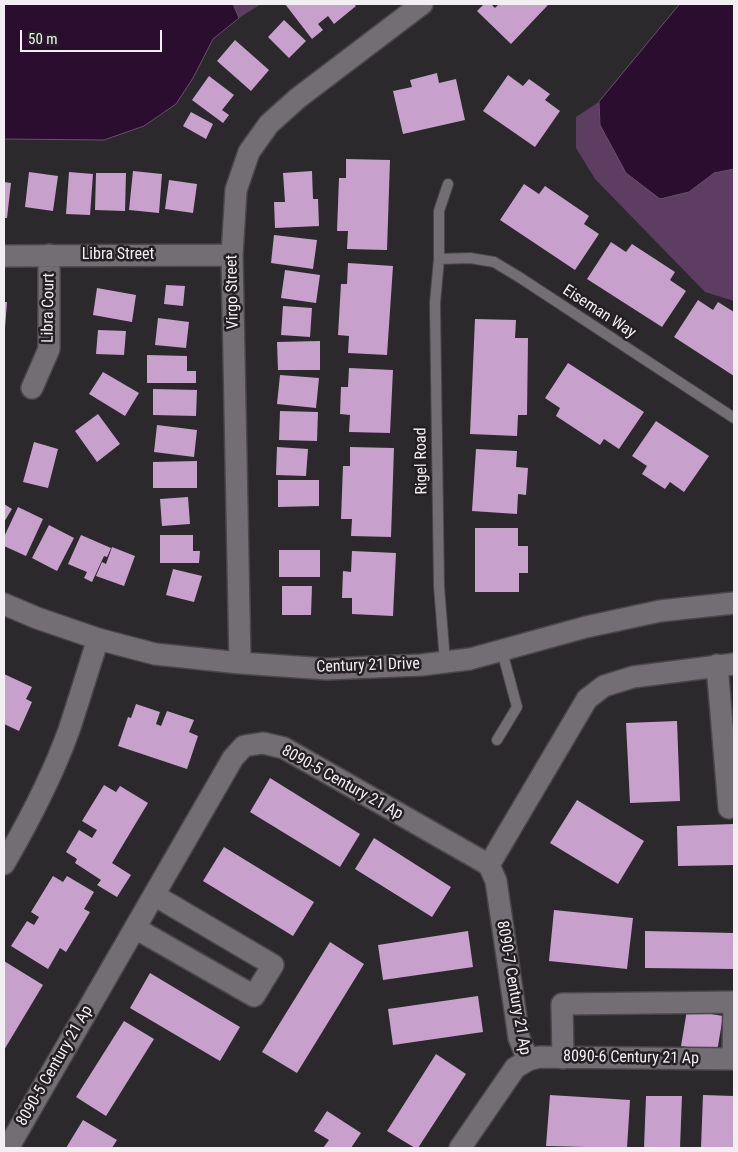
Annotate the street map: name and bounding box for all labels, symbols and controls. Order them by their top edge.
scale bar [22,20,165,52]
text: 50 m [28,30,58,48]
street label: Libra Street [82,245,154,265]
street label: Virgo Street [223,255,243,329]
street label: Libra Court [39,273,59,343]
street label: Eiseman Way [559,281,639,343]
street label: Rigel Road [412,427,432,495]
street label: Century 21 Drive [316,655,420,677]
street label: 8090-5 Century 21 Ap [278,742,406,824]
street label: 8090-7 Century 21 Ap [492,919,534,1057]
street label: 8090-5 Century 21 Ap [13,1002,97,1130]
street label: 8090-6 Century 21 Ap [563,1047,699,1069]

